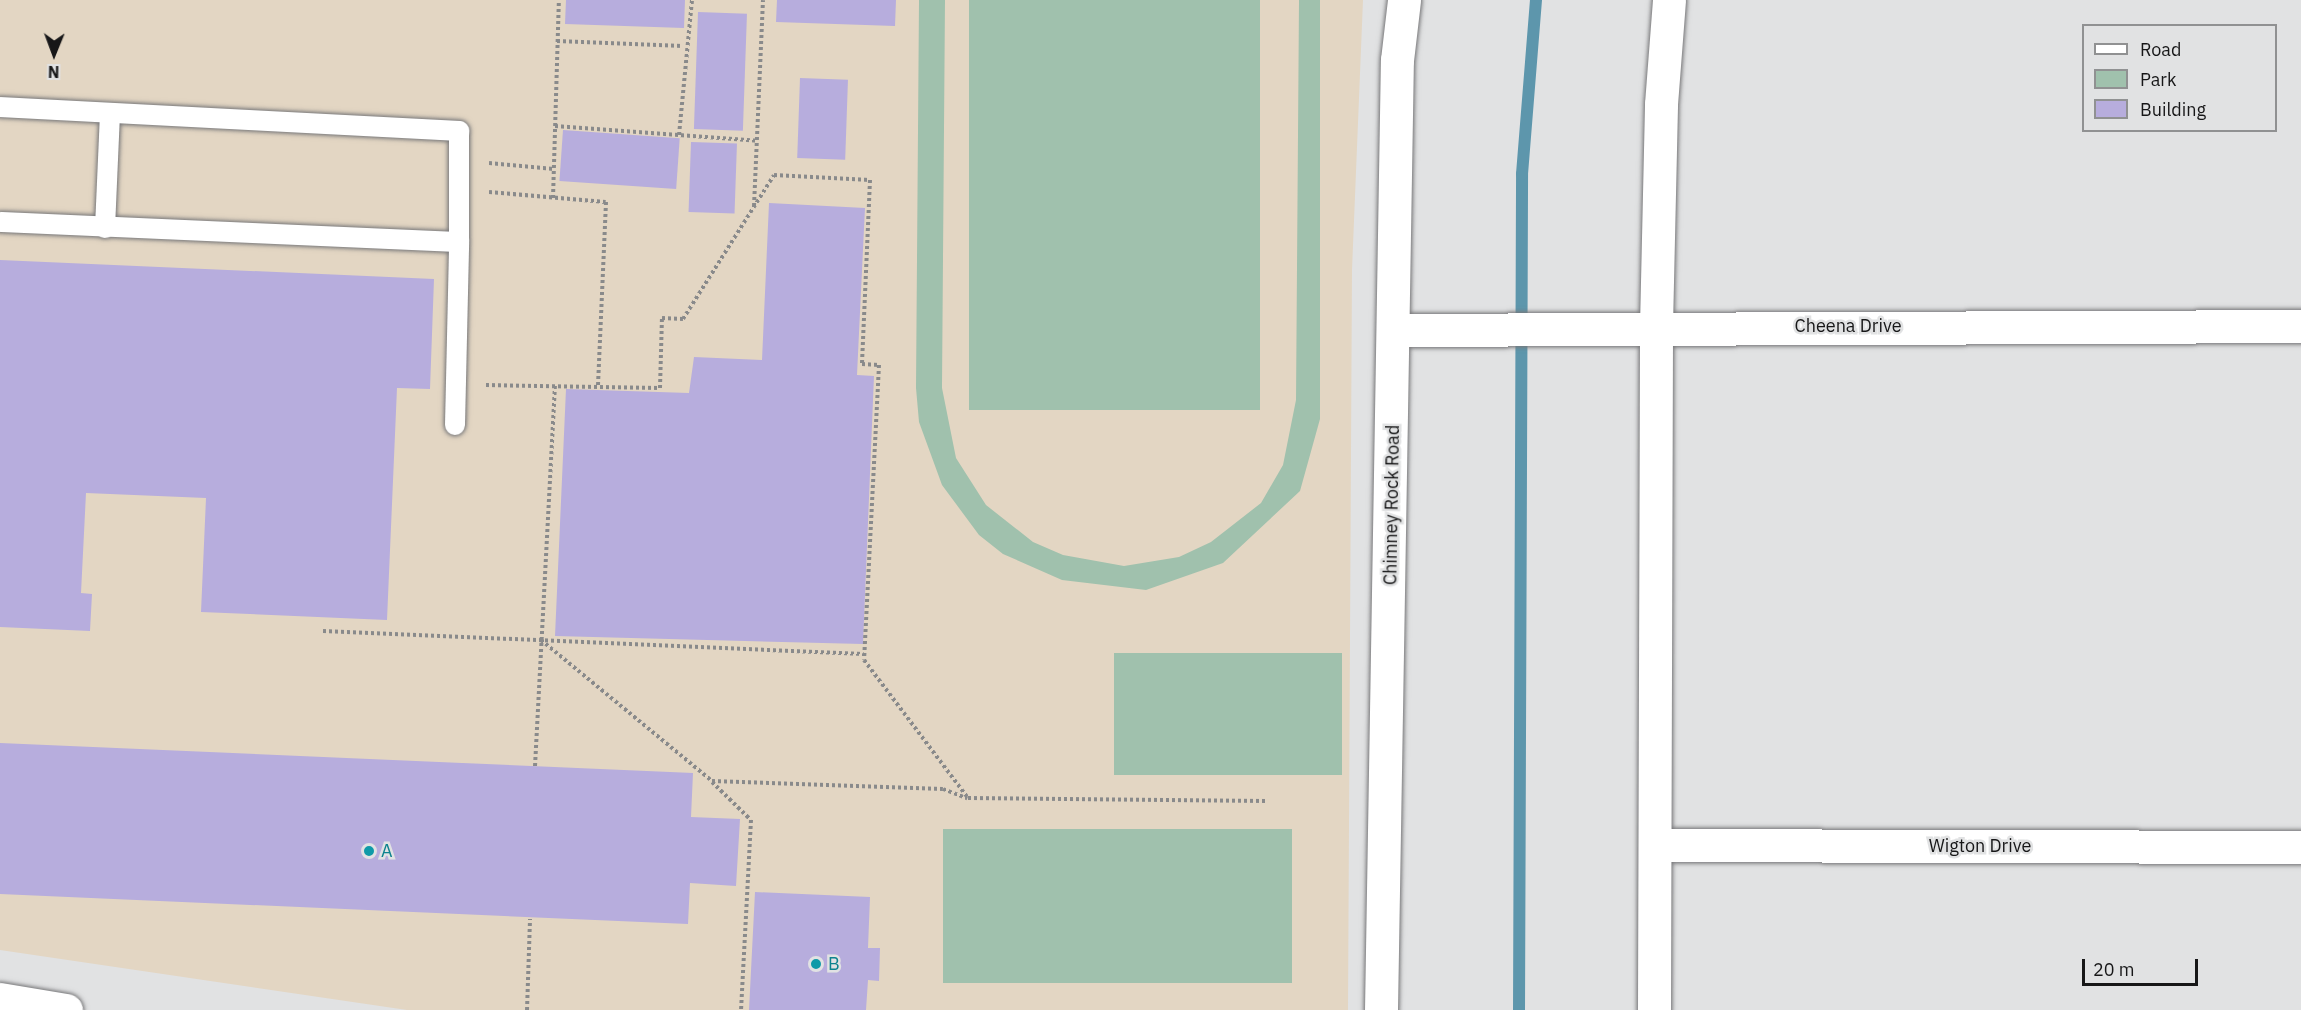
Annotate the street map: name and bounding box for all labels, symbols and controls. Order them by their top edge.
north arrow [24,24,84,84]
legend [2082,24,2277,132]
text: Road [2140,38,2181,61]
text: N [48,62,60,82]
text: Park [2140,68,2176,91]
text: Building [2140,98,2206,121]
street label: Cheena Drive [1794,315,1902,337]
street label: Chimney Rock Road [1380,425,1404,585]
street label: Wigton Drive [1929,835,2031,857]
place label: A [381,840,393,862]
marker: A [362,844,376,858]
scale bar [2085,947,2200,985]
place label: B [828,953,840,975]
marker: B [809,957,823,971]
text: 20 m [2093,958,2135,981]

